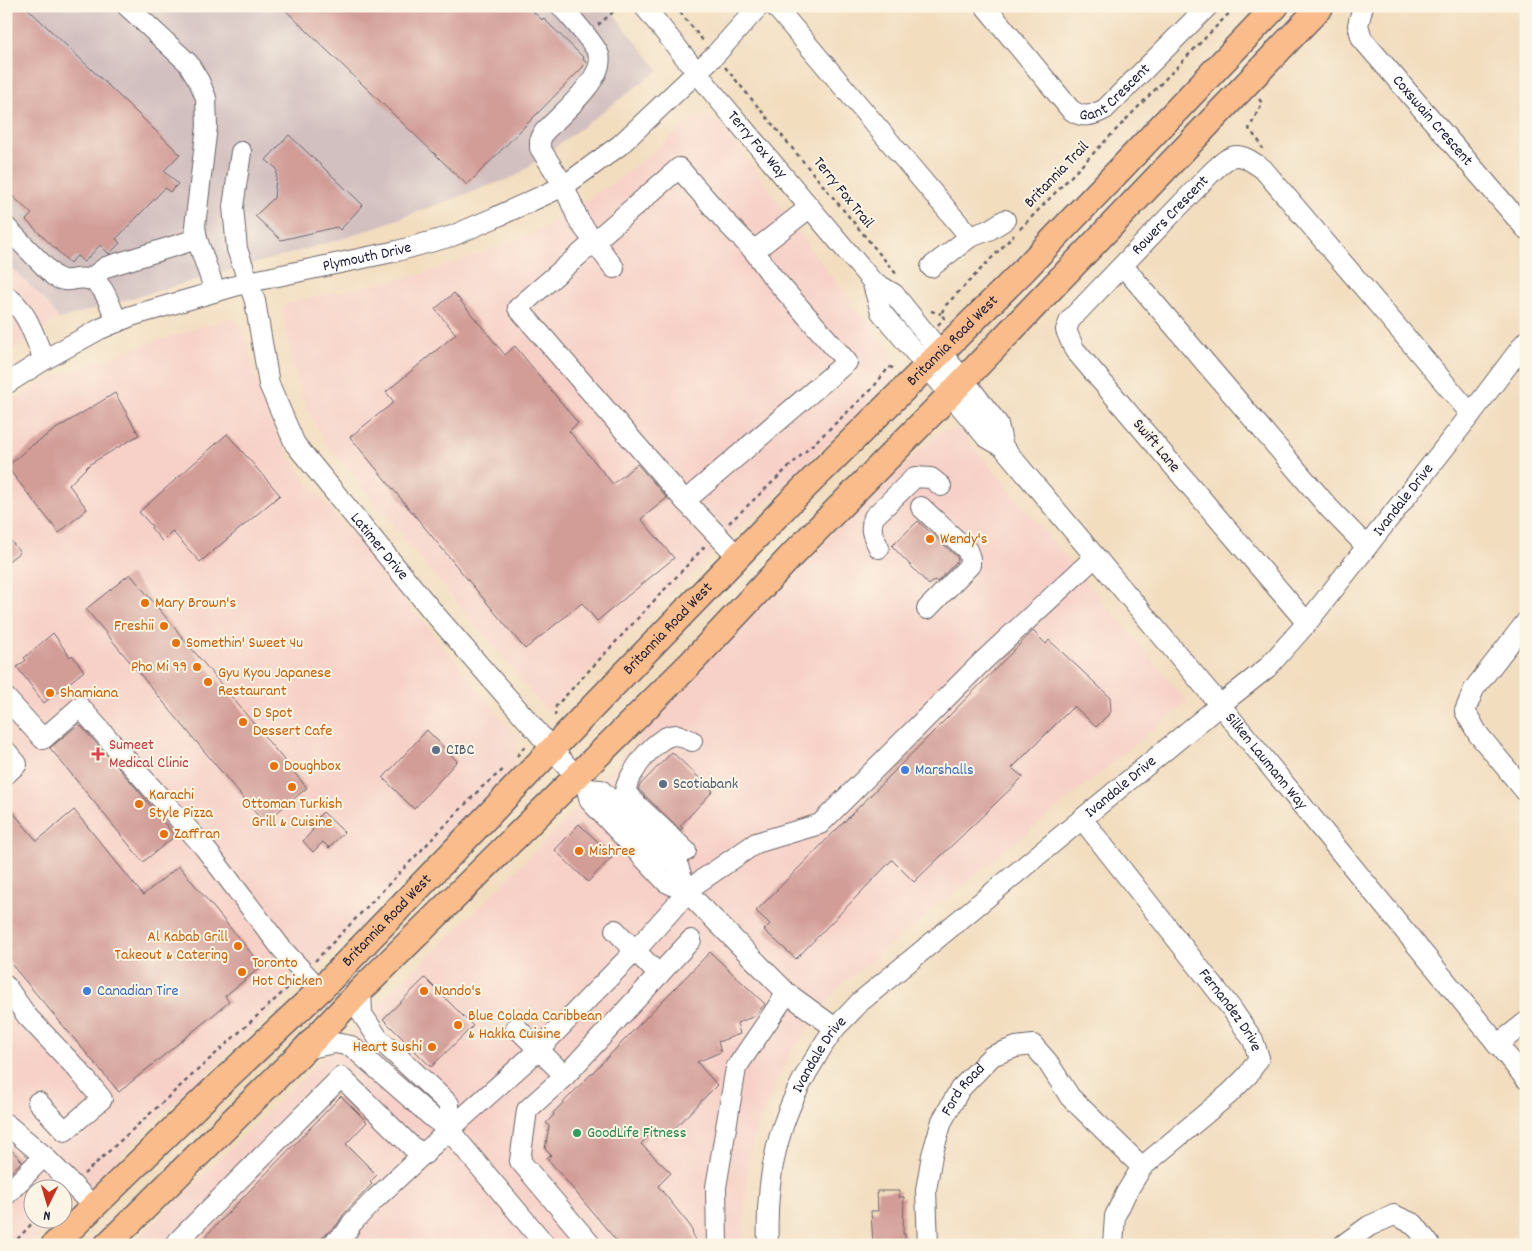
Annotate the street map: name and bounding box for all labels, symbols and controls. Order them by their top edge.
street label: Gant Crescent [1078,58,1156,127]
street label: Coxswain Crescent [1386,70,1478,171]
street label: Terry Fox Way [722,106,793,184]
street label: Britannia Trail [1019,136,1095,214]
street label: Terry Fox Trail [807,152,879,234]
street label: Rowers Crescent [1126,170,1214,261]
street label: Plymouth Drive [320,236,414,278]
street label: Britannia Road West [901,290,1004,392]
street label: Swift Lane [1127,414,1185,478]
street label: Ivandale Drive [1368,459,1439,541]
street label: Latimer Drive [344,508,414,585]
place label: Wendy's [940,528,988,551]
marker: Wendy's [924,533,936,545]
street label: Britannia Road West [618,577,718,680]
place label: Mary Brown's [155,592,236,615]
marker: Mary Brown's [139,597,151,609]
place label: Freshii [114,615,154,638]
marker: Freshii [158,620,170,632]
place label: Somethin' Sweet 4u [186,632,303,655]
marker: Somethin' Sweet 4u [170,637,182,649]
place label: Pho Mi 99 [131,656,187,679]
marker: Pho Mi 99 [191,661,203,673]
place label: Gyu Kyou Japanese Restaurant [218,662,331,703]
marker: Gyu Kyou Japanese Restaurant [202,676,214,688]
place label: Shamiana [60,682,119,705]
marker: Shamiana [44,687,56,699]
place label: D Spot Dessert Cafe [253,702,332,743]
street label: Silken Laumann Way [1219,708,1313,815]
marker: D Spot Dessert Cafe [237,716,249,728]
place label: Sumeet Medical Clinic [109,734,189,775]
place label: CIBC [446,739,474,762]
marker: CIBC [430,744,442,756]
marker: Sumeet Medical Clinic [91,747,105,761]
street label: Ivandale Drive [1080,750,1162,823]
place label: Doughbox [284,755,341,778]
place label: Marshalls [915,759,974,782]
marker: Doughbox [268,760,280,772]
marker: Marshalls [899,764,911,776]
place label: Scotiabank [673,773,738,796]
marker: Scotiabank [657,778,669,790]
marker: Ottoman Turkish Grill & Cuisine [286,781,298,793]
place label: Karachi Style Pizza [149,784,213,825]
place label: Ottoman Turkish Grill & Cuisine [242,793,342,834]
marker: Karachi Style Pizza [133,798,145,810]
place label: Zaffran [174,823,220,846]
marker: Zaffran [158,828,170,840]
place label: Mishree [589,840,635,863]
marker: Mishree [573,845,585,857]
street label: Britannia Road West [337,869,437,972]
place label: Al Kabab Grill Takeout & Catering [115,926,228,967]
marker: Al Kabab Grill Takeout & Catering [232,940,244,952]
place label: Toronto Hot Chicken [252,952,322,993]
street label: Fernandez Drive [1193,964,1267,1054]
marker: Toronto Hot Chicken [236,966,248,978]
place label: Canadian Tire [97,980,179,1003]
place label: Nando's [434,980,482,1003]
marker: Canadian Tire [81,985,93,997]
marker: Nando's [418,985,430,997]
place label: Blue Colada Caribbean & Hakka Cuisine [468,1005,602,1046]
street label: Ivandale Drive [786,1011,852,1097]
marker: Blue Colada Caribbean & Hakka Cuisine [452,1019,464,1031]
place label: Heart Sushi [353,1036,422,1059]
marker: Heart Sushi [426,1041,438,1053]
street label: Ford Road [936,1058,991,1120]
place label: GoodLife Fitness [587,1122,687,1145]
marker: GoodLife Fitness [571,1127,583,1139]
north arrow [22,1178,72,1228]
text: N [43,1205,51,1225]

